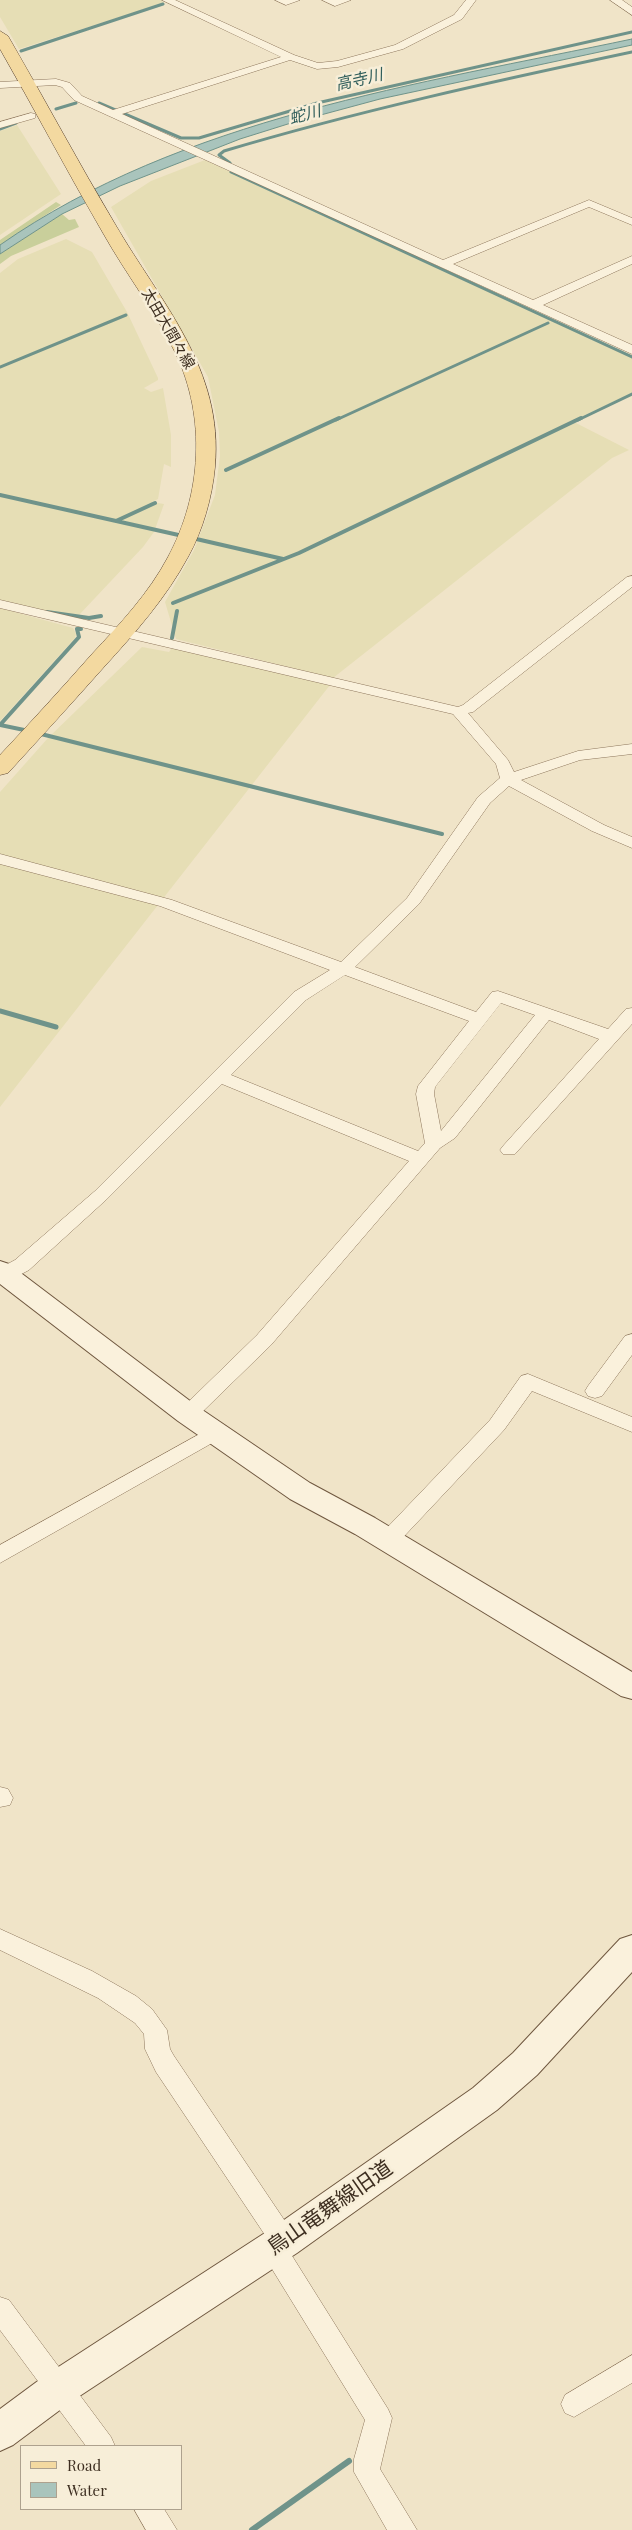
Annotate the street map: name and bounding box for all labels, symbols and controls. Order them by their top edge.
water label: 高寺川 [333,65,385,95]
water label: 蛇川 [287,102,323,128]
street label: 太田大間々線 [138,286,198,372]
street label: 鳥山竜舞線旧道 [263,2156,397,2260]
legend [20,2445,182,2510]
text: Road [67,2455,101,2475]
text: Water [67,2480,107,2500]

